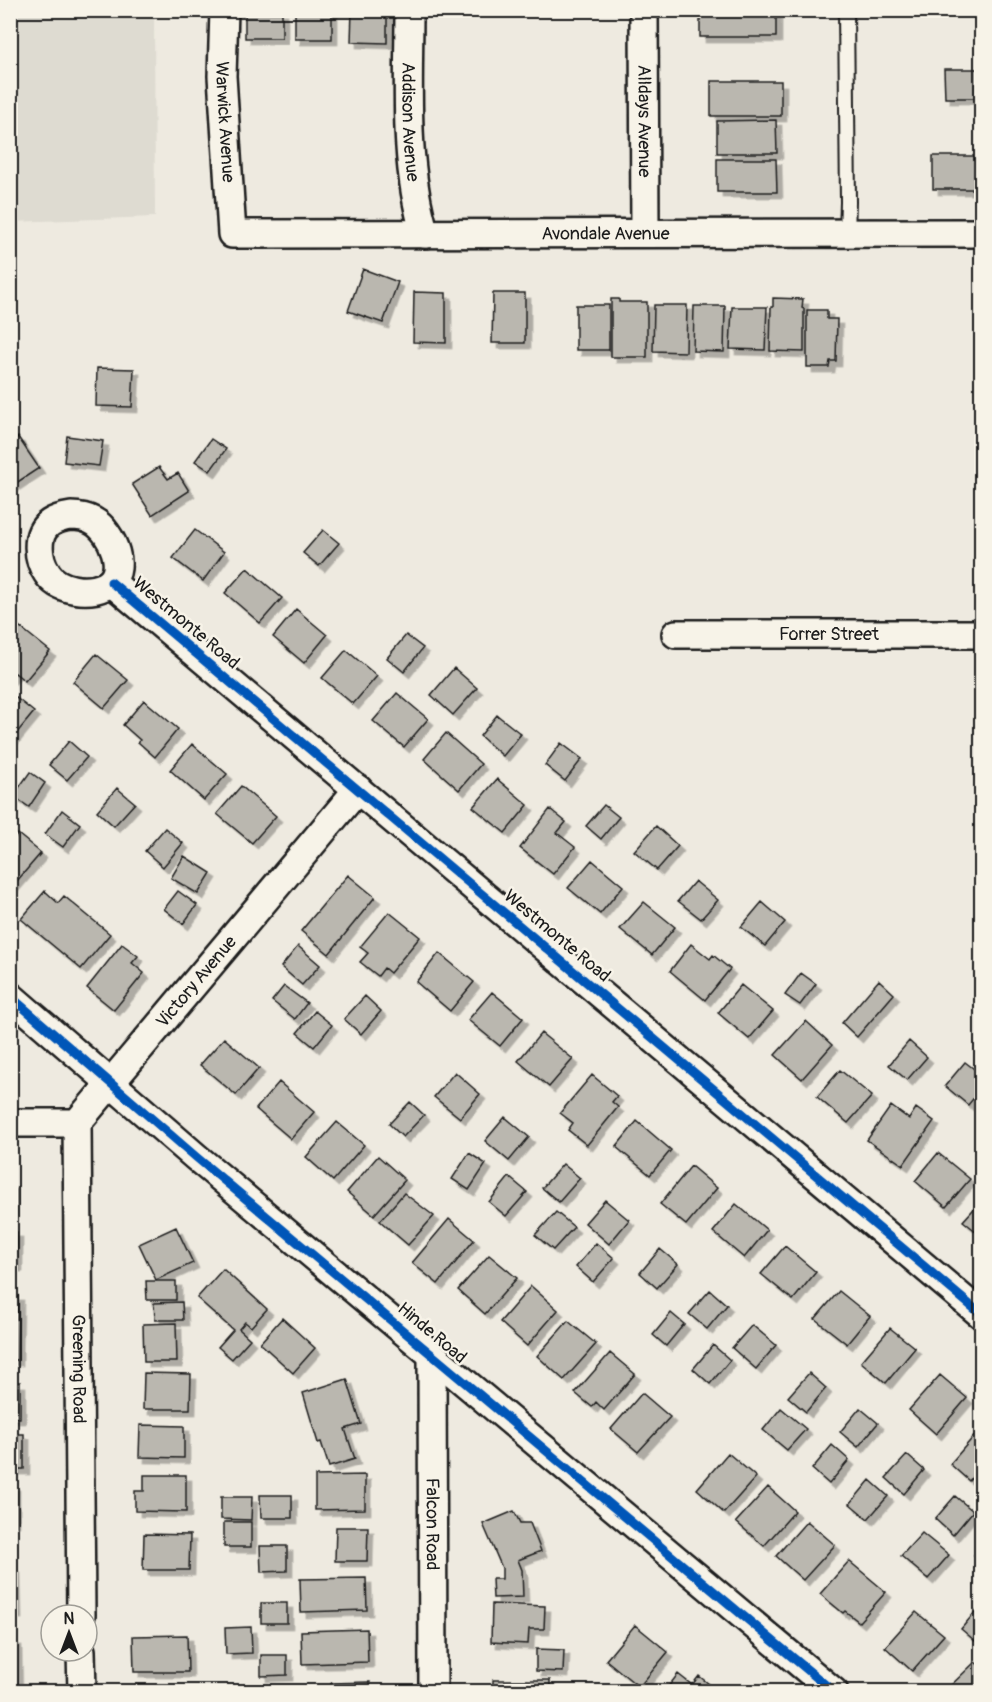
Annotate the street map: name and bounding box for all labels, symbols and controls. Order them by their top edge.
street label: Warwick Avenue [210,61,240,183]
street label: Addison Avenue [397,62,425,183]
street label: Alldays Avenue [633,65,656,177]
street label: Avondale Avenue [542,222,670,245]
street label: Westmonte Road [128,572,244,674]
street label: Forrer Street [779,623,880,646]
street label: Westmonte Road [499,885,615,987]
street label: Victory Avenue [151,931,242,1032]
street label: Hinde Road [393,1297,471,1369]
street label: Greening Road [67,1314,91,1424]
street label: Falcon Road [421,1478,444,1570]
north arrow [39,1603,99,1663]
text: N [64,1609,75,1629]

